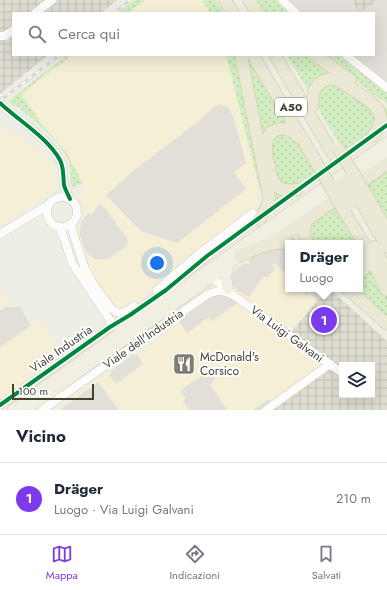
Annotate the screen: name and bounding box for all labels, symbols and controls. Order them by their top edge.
search box [12,12,375,56]
icon: search [26,23,48,45]
text: Cerca qui [58,23,120,45]
road number: A50 [275,98,307,116]
popup [285,240,363,292]
text: Dräger [299,246,349,268]
your location [147,253,167,273]
text: Luogo [299,268,333,287]
street label: Via Luigi Galvani [247,301,327,367]
street label: Viale dell'Industria [99,304,187,373]
pin: 1 [311,305,337,335]
street label: Viale Industria [26,321,96,377]
place label: McDonald's Corsico [200,348,259,380]
restaurant icon: McDonald's Corsico [171,351,197,377]
map controls [339,362,375,398]
button: layers [339,362,375,398]
scale bar [12,382,94,401]
text: 100 m [18,383,48,399]
text: Vicino [16,424,66,448]
text: Dräger [54,478,103,500]
text: 1 [26,489,32,508]
text: 210 m [336,489,371,508]
text: Luogo · Via Luigi Galvani [54,500,194,519]
tab: Mappa [46,543,78,583]
tab: Indicazioni [169,543,220,583]
tab: Salvati [312,543,341,583]

